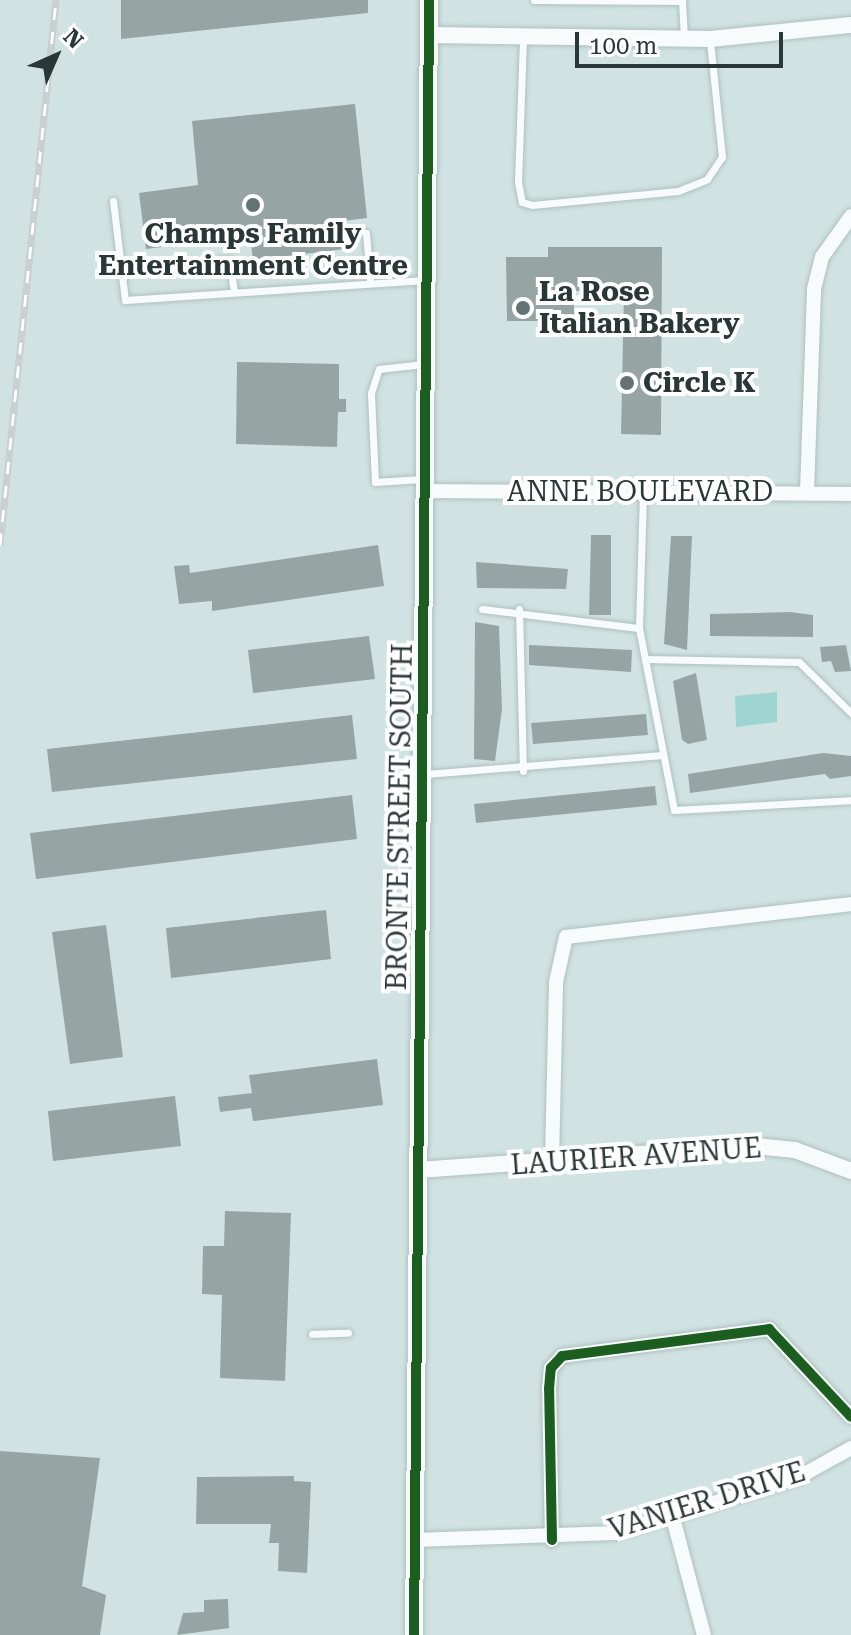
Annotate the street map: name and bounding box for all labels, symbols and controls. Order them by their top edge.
north arrow [16,16,96,96]
scale bar [579,16,787,66]
text: N [58,24,88,54]
text: 100 m [589,32,657,60]
marker: Champs Family Entertainment Centre [244,196,262,214]
place label: Champs Family Entertainment Centre [98,217,408,283]
place label: La Rose Italian Bakery [539,275,740,341]
marker: La Rose Italian Bakery [514,299,532,317]
place label: Circle K [643,366,755,400]
marker: Circle K [618,374,636,392]
street label: ANNE BOULEVARD [507,475,773,509]
street label: BRONTE STREET SOUTH [380,643,420,991]
street label: LAURIER AVENUE [509,1131,763,1183]
street label: VANIER DRIVE [605,1455,809,1547]

